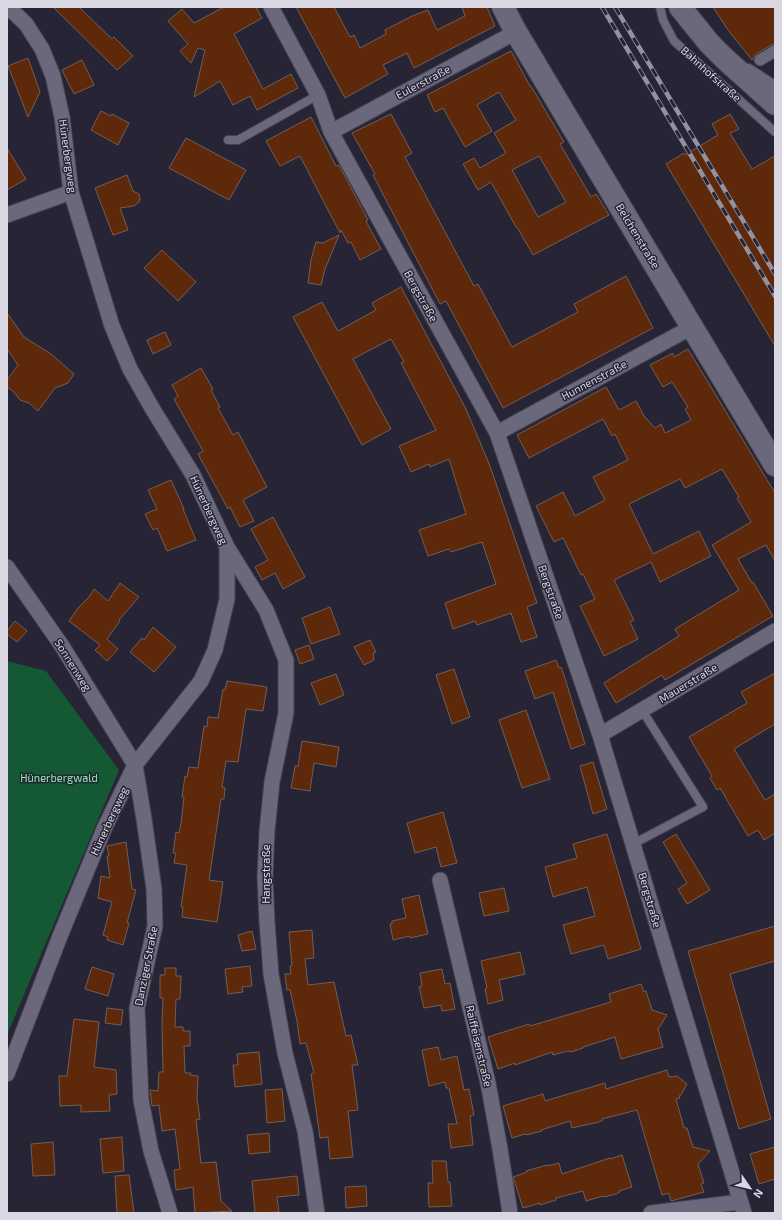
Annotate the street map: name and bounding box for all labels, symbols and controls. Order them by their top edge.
street label: Bahnhofstraße [679,43,744,104]
street label: Eulerstraße [393,62,452,101]
street label: Hünerbergweg [57,118,80,194]
street label: Belchenstraße [614,201,663,271]
street label: Bergstraße [402,268,441,324]
street label: Hunnenstraße [559,357,629,402]
street label: Hünerbergweg [188,473,231,546]
street label: Bergstraße [536,563,567,621]
street label: Sonnenweg [52,636,94,693]
street label: Mauerstraße [656,660,719,705]
park label: Hünerbergwald [20,771,98,784]
street label: Hünerbergweg [87,784,130,857]
street label: Hangstraße [259,844,272,904]
street label: Bergstraße [636,871,665,929]
street label: Danziger Straße [131,925,160,1007]
street label: Raiffeisenstraße [464,1004,495,1088]
north arrow [730,1168,770,1208]
text: N [751,1187,766,1201]

